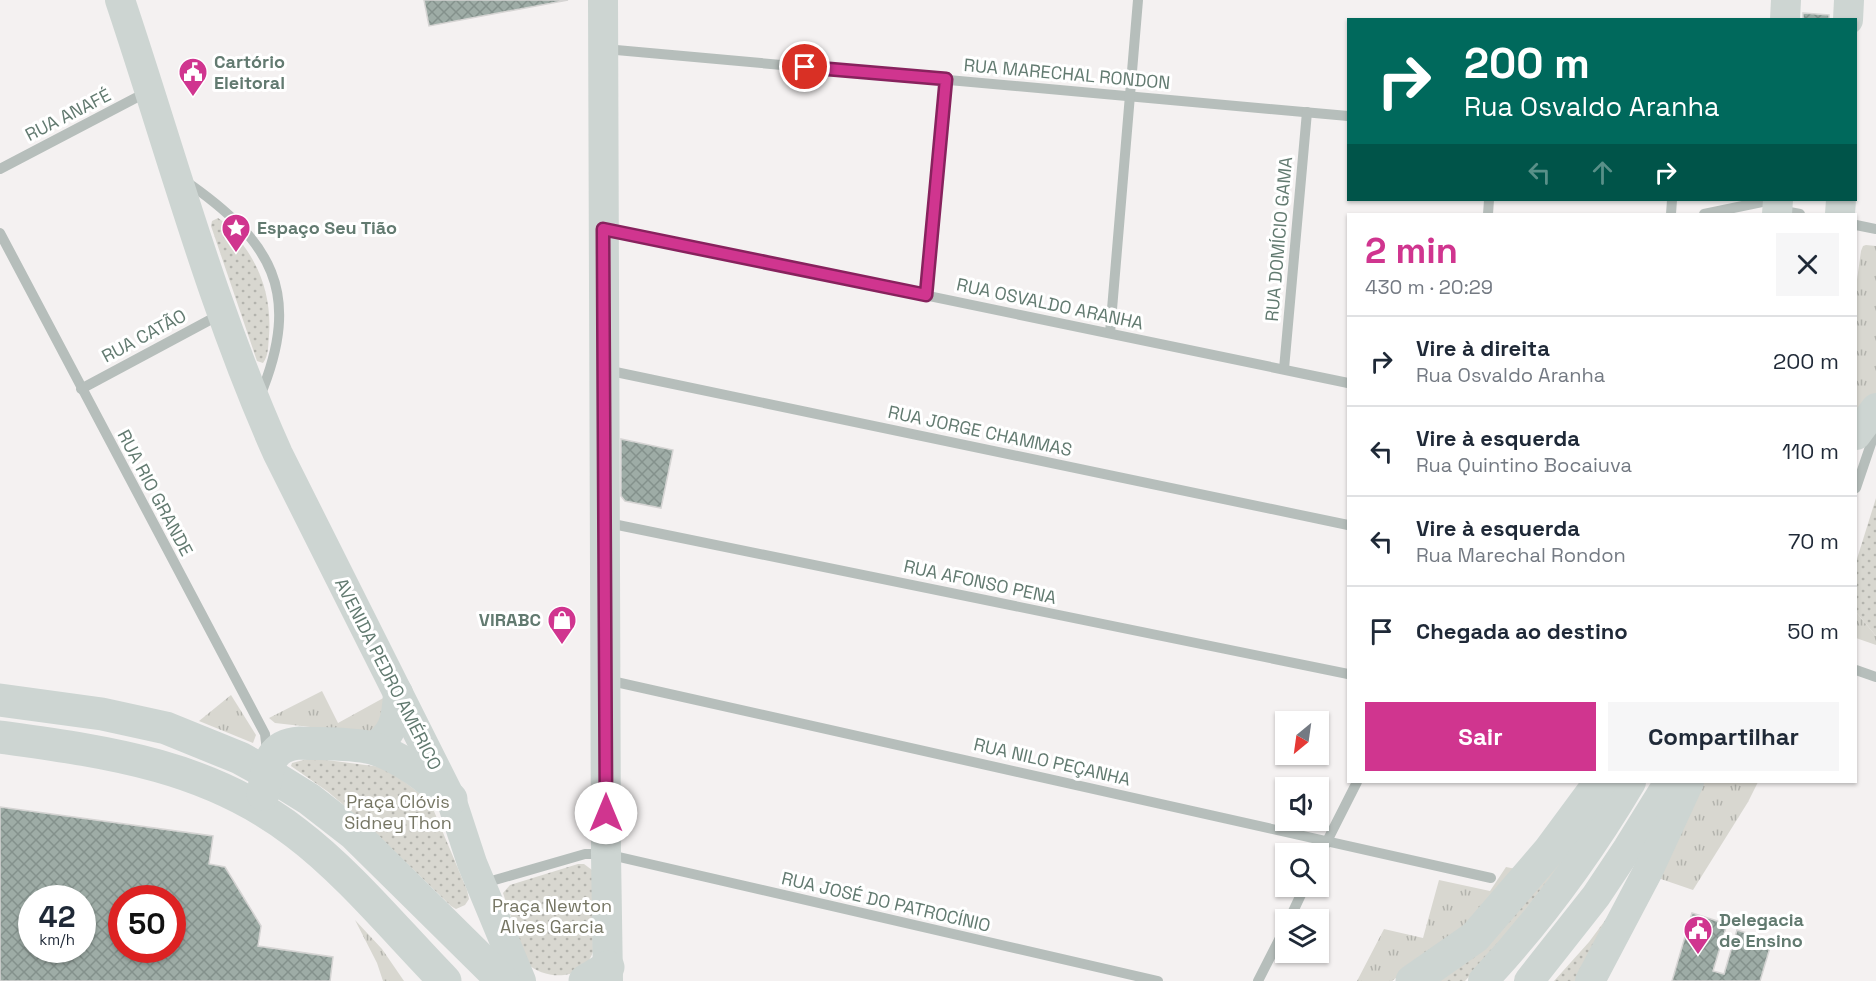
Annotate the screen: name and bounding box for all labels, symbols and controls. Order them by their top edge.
text: 200 m [1464,37,1590,90]
pin [779,41,830,92]
icon: right [1365,42,1443,120]
place label: Cartório Eleitoral [214,50,285,94]
icon: arrive [788,50,821,83]
street label: RUA MARECHAL RONDON [963,53,1171,94]
public building icon: Cartório Eleitoral [177,56,209,98]
street label: RUA ANAFÉ [21,83,114,146]
text: Rua Osvaldo Aranha [1464,89,1720,124]
street label: RUA DOMÍCIO GAMA [1260,156,1297,322]
icon: left [1523,156,1556,189]
icon: ahead [1586,156,1619,189]
icon: right [1649,156,1682,189]
place icon: Espaço Seu Tião [220,212,252,254]
place label: Espaço Seu Tião [257,216,397,239]
text: 2 min [1365,228,1458,274]
button: close [1776,233,1839,296]
street label: RUA OSVALDO ARANHA [955,272,1146,335]
text: 430 m · 20:29 [1365,274,1493,300]
street label: RUA CATÃO [97,304,190,367]
text: Vire à direita [1416,334,1550,362]
icon: right [1365,345,1398,378]
text: 200 m [1773,347,1839,375]
text: Rua Osvaldo Aranha [1416,362,1605,388]
street label: RUA JORGE CHAMMAS [886,400,1074,461]
text: Vire à esquerda [1416,424,1580,452]
street label: RUA RIO GRANDE [112,426,198,560]
icon: left [1365,435,1398,468]
text: 110 m [1782,437,1839,465]
text: Rua Quintino Bocaiuva [1416,452,1632,478]
text: Vire à esquerda [1416,514,1580,542]
icon: left [1365,525,1398,558]
text: 70 m [1788,527,1839,555]
text: Rua Marechal Rondon [1416,542,1626,568]
street label: RUA AFONSO PENA [902,554,1059,609]
street label: AVENIDA PEDRO AMÉRICO [330,574,447,774]
shop icon: VIRABC [546,604,578,646]
place label: VIRABC [479,608,541,631]
icon: arrive [1365,615,1398,648]
text: Chegada ao destino [1416,617,1628,645]
text: 50 m [1787,617,1839,645]
button: Sair [1365,702,1596,771]
button: Compartilhar [1608,702,1839,771]
north arrow [1275,711,1329,765]
map controls [1275,711,1329,963]
street label: RUA NILO PEÇANHA [972,732,1133,791]
button: sound [1275,777,1329,831]
position arrow [574,781,638,845]
park label: Praça Clóvis Sidney Thon [344,790,452,834]
button: search [1275,843,1329,897]
street label: RUA JOSÉ DO PATROCÍNIO [779,866,993,937]
speed limit sign: 50 [108,885,186,963]
park label: Praça Newton Alves Garcia [492,894,612,938]
text: 42 [39,897,75,936]
place label: Delegacia de Ensino [1719,908,1805,952]
button: layers [1275,909,1329,963]
public building icon: Delegacia de Ensino [1682,914,1714,956]
text: km/h [39,930,75,949]

